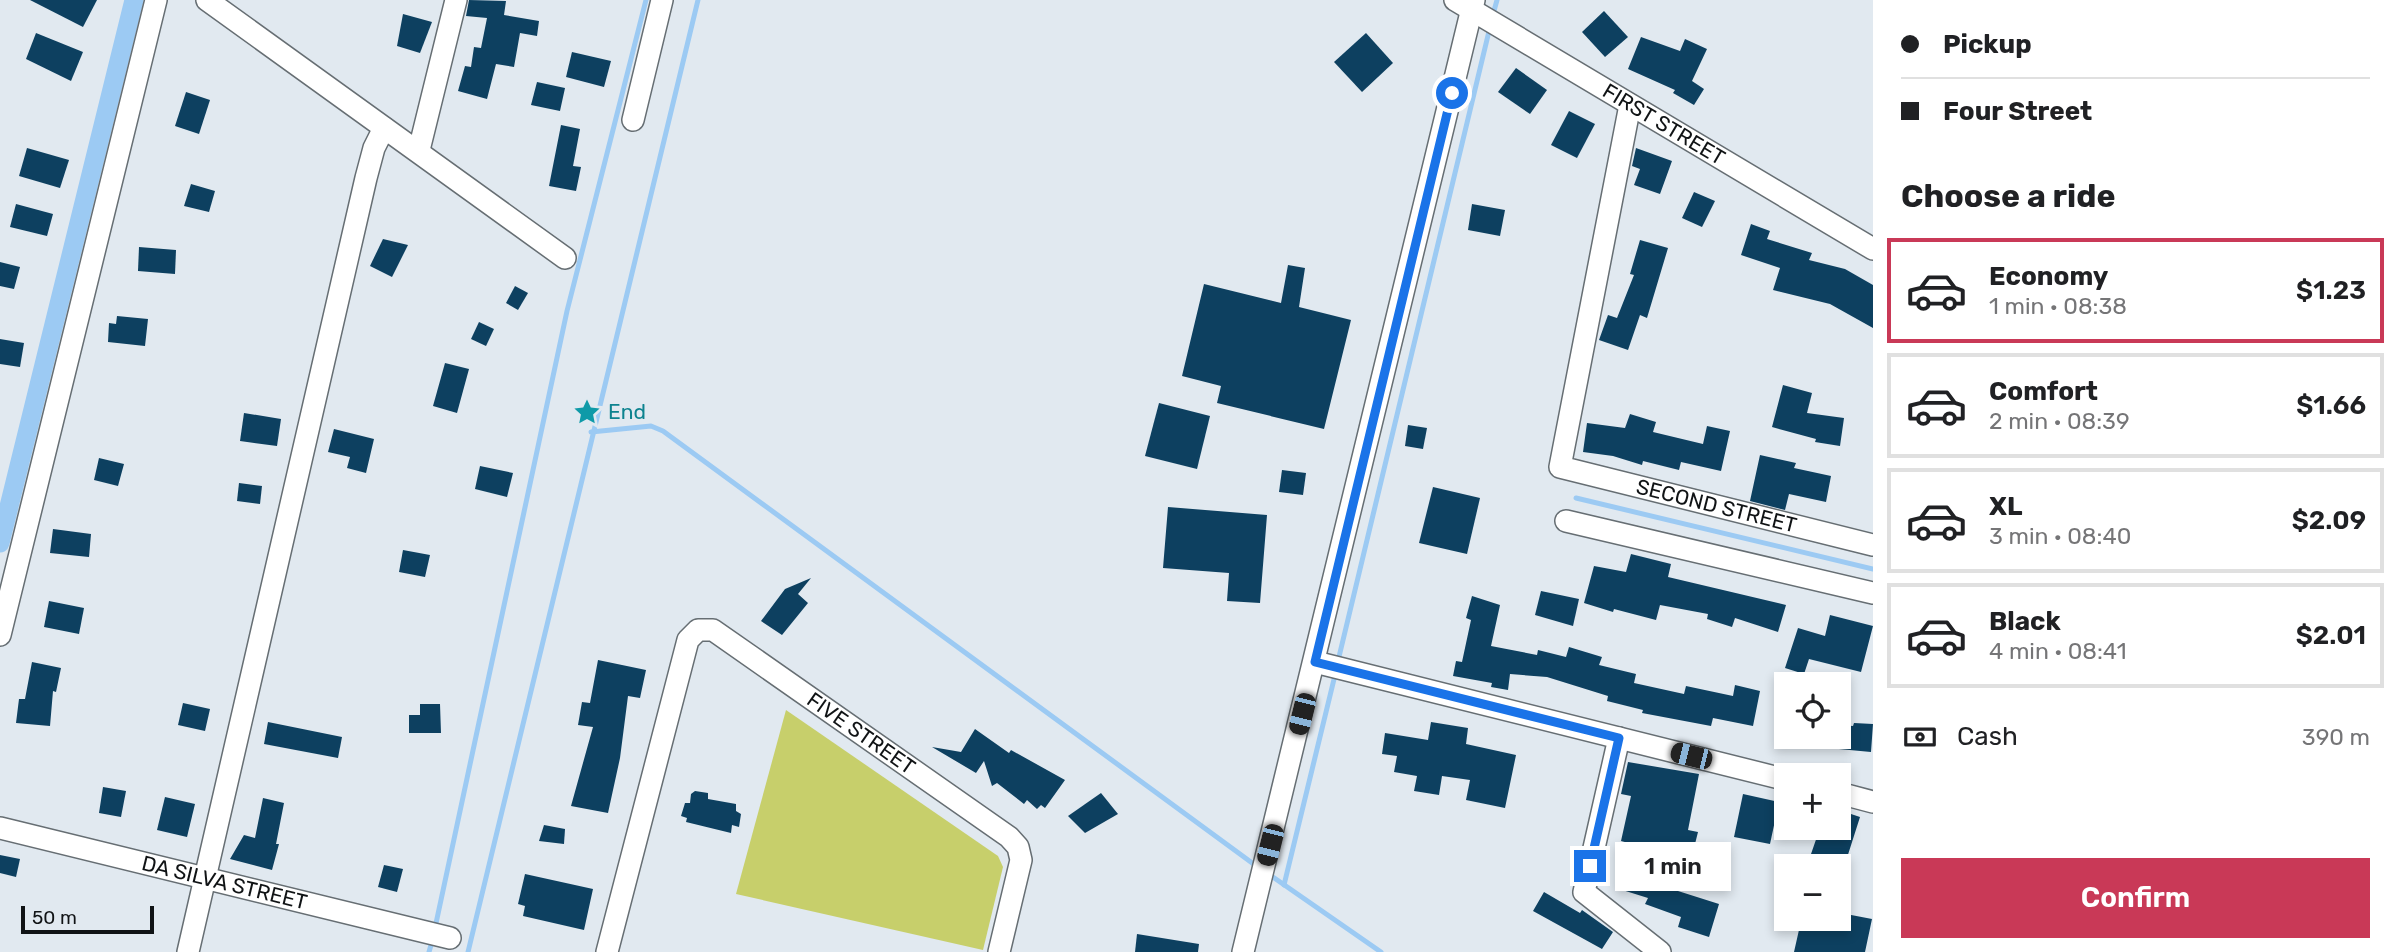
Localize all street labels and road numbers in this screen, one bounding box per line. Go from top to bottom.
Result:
street label: FIRST STREET [1598,78,1730,170]
street label: SECOND STREET [1634,473,1800,538]
street label: FIVE STREET [802,687,920,779]
street label: DA SILVA STREET [139,850,310,915]

